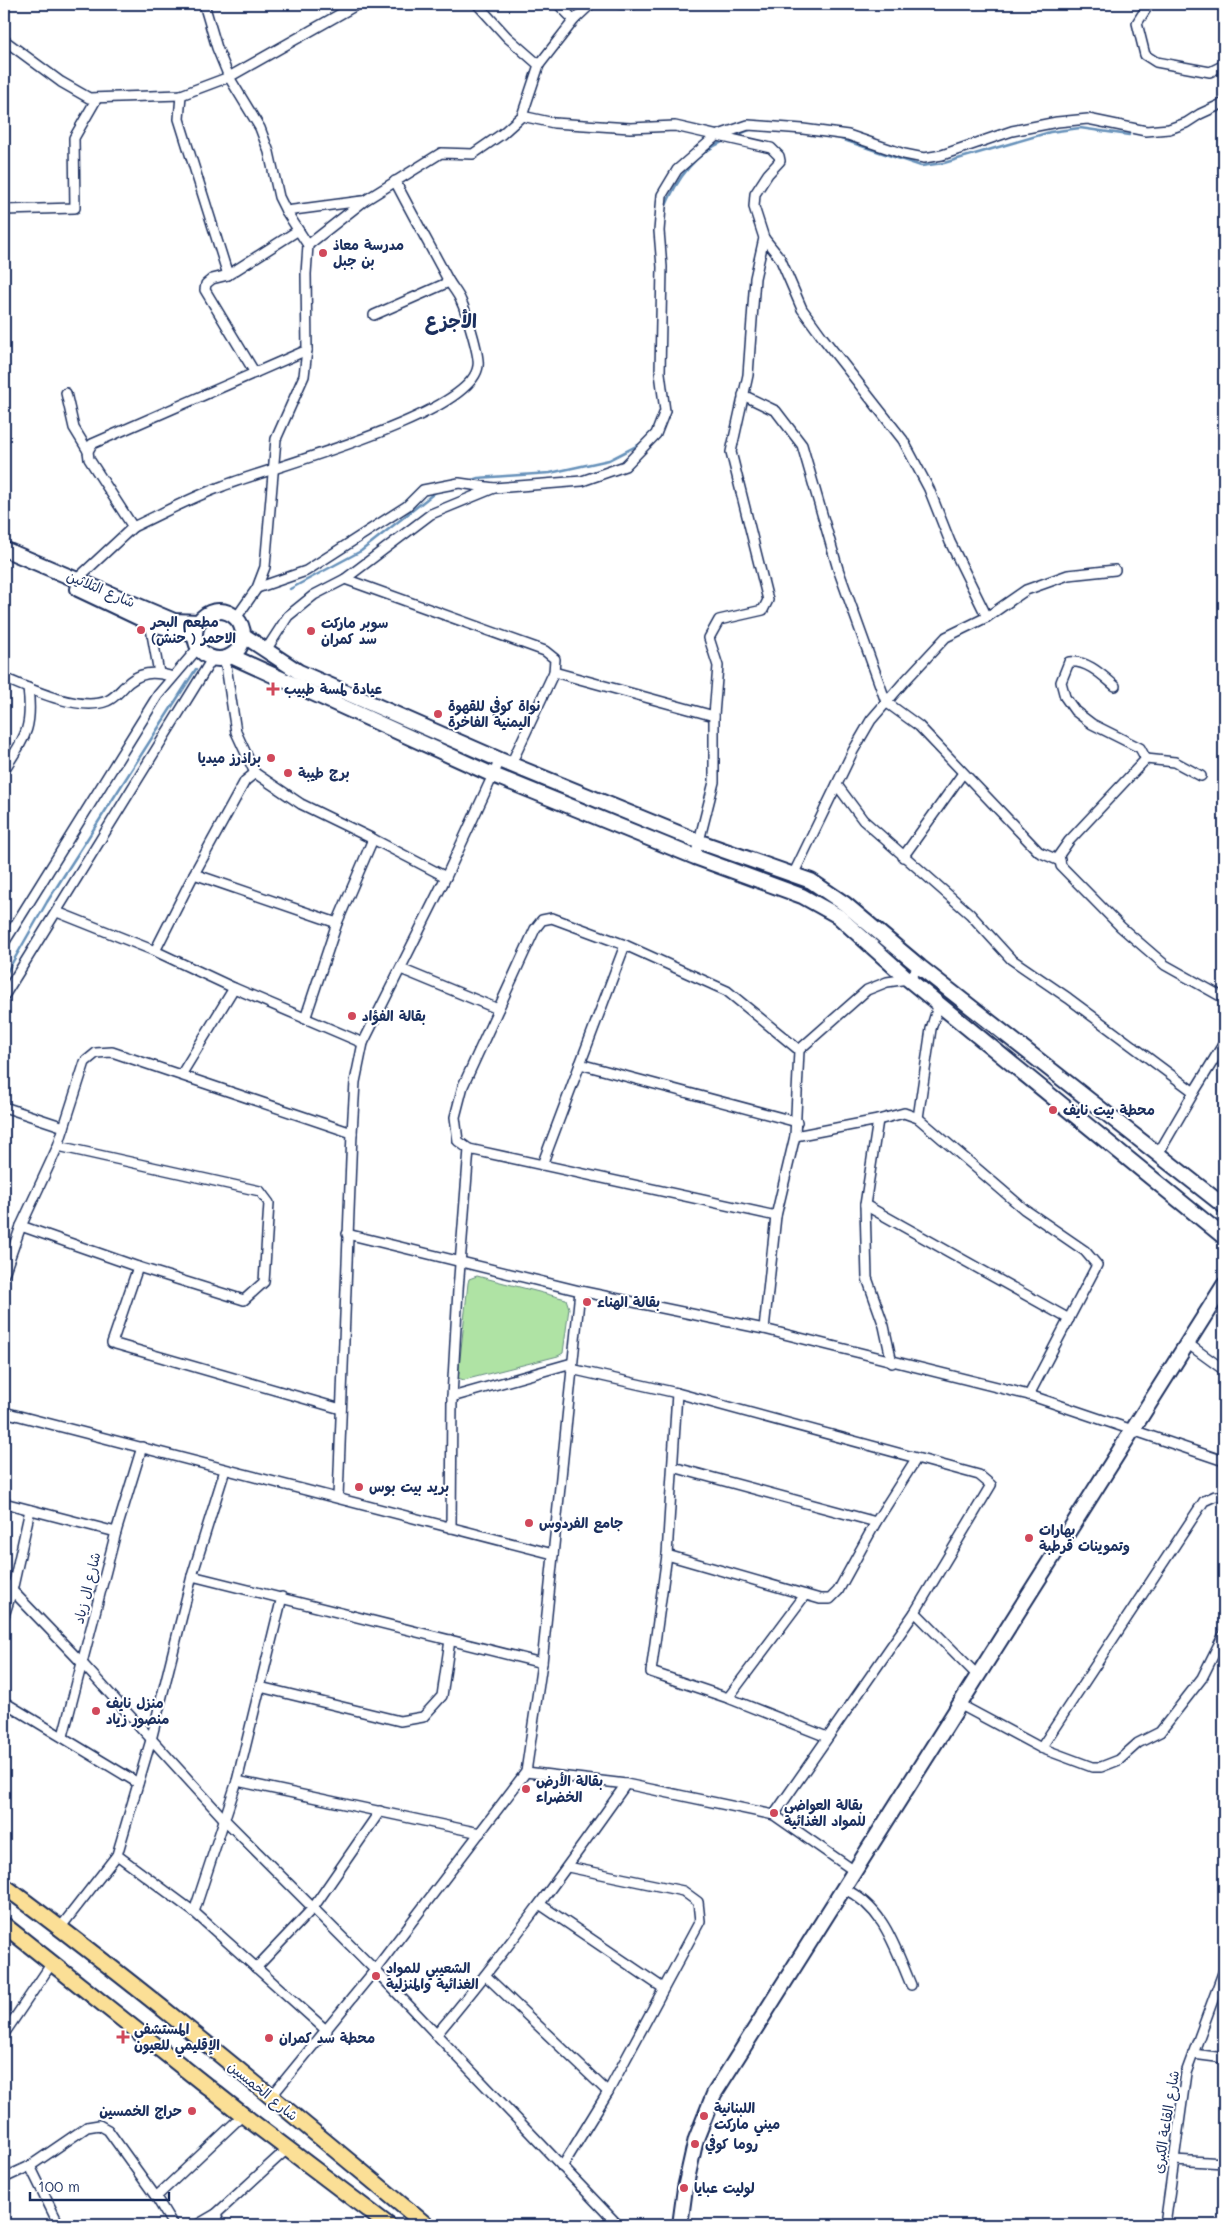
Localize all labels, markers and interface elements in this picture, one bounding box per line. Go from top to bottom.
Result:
place label: مدرسة معاذ بن جبل [333,235,404,270]
marker: مدرسة معاذ بن جبل [317,247,329,259]
district label: الأجزع [425,308,477,335]
street label: شارع الثلاثين [64,566,138,612]
place label: مطعم البحر الاحمر ( حنش) [149,612,236,647]
place label: سوبر ماركت سد كمران [321,613,388,648]
marker: مطعم البحر الاحمر ( حنش) [135,624,147,636]
marker: سوبر ماركت سد كمران [305,625,317,637]
place label: عيادة لمسة طبيب [284,679,383,698]
marker: عيادة لمسة طبيب [266,682,280,696]
place label: نواة كوفي للقهوة اليمنية الفاخرة [448,696,540,731]
marker: نواة كوفي للقهوة اليمنية الفاخرة [432,708,444,720]
place label: براذرز ميديا [198,748,261,767]
marker: براذرز ميديا [265,752,277,764]
place label: برج طيبة [298,763,350,782]
marker: برج طيبة [282,767,294,779]
place label: بقالة الفؤاد [362,1006,426,1026]
marker: بقالة الفؤاد [346,1010,358,1022]
place label: محطة بيت نايف [1063,1100,1155,1119]
marker: محطة بيت نايف [1047,1104,1059,1116]
place label: بقالة الهناء [597,1292,660,1311]
marker: بقالة الهناء [581,1296,593,1308]
place label: بريد بيت بوس [369,1477,449,1497]
marker: بريد بيت بوس [353,1481,365,1493]
place label: جامع الفردوس [539,1513,623,1533]
marker: جامع الفردوس [523,1517,535,1529]
place label: بهارات وتموينات قرطبة [1039,1520,1130,1556]
marker: بهارات وتموينات قرطبة [1023,1532,1035,1544]
street label: شارع ال زياد [68,1550,106,1626]
place label: منزل نايف منصور زياد [106,1693,169,1729]
marker: منزل نايف منصور زياد [90,1705,102,1717]
place label: بقالة الأرض الخضراء [536,1771,603,1806]
marker: بقالة الأرض الخضراء [520,1783,532,1795]
place label: بقالة العواضي للمواد الغذائية [784,1795,866,1831]
marker: بقالة العواضي للمواد الغذائية [768,1807,780,1819]
place label: الشعيبي للمواد الغذائية والمنزلية [386,1958,479,1993]
marker: الشعيبي للمواد الغذائية والمنزلية [370,1970,382,1982]
place label: المستشفى الإقليمي للعيون [134,2019,220,2058]
place label: محطة سد كمران [279,2028,375,2047]
marker: المستشفى الإقليمي للعيون [116,2030,130,2044]
marker: محطة سد كمران [263,2032,275,2044]
street label: شارع الخمسين [224,2056,302,2126]
street label: شارع القاعة الكبرى [1148,2069,1184,2175]
place label: اللبنانية ميني ماركت [714,2098,780,2137]
place label: حراج الخمسين [99,2101,182,2120]
marker: حراج الخمسين [186,2105,198,2117]
marker: اللبنانية ميني ماركت [698,2110,710,2122]
place label: روما كوفي [705,2134,758,2155]
marker: روما كوفي [689,2138,701,2150]
scale bar [30,2169,169,2201]
text: 100 m [38,2176,80,2196]
place label: لوليت عبايا [694,2178,755,2198]
marker: لوليت عبايا [678,2182,690,2194]

